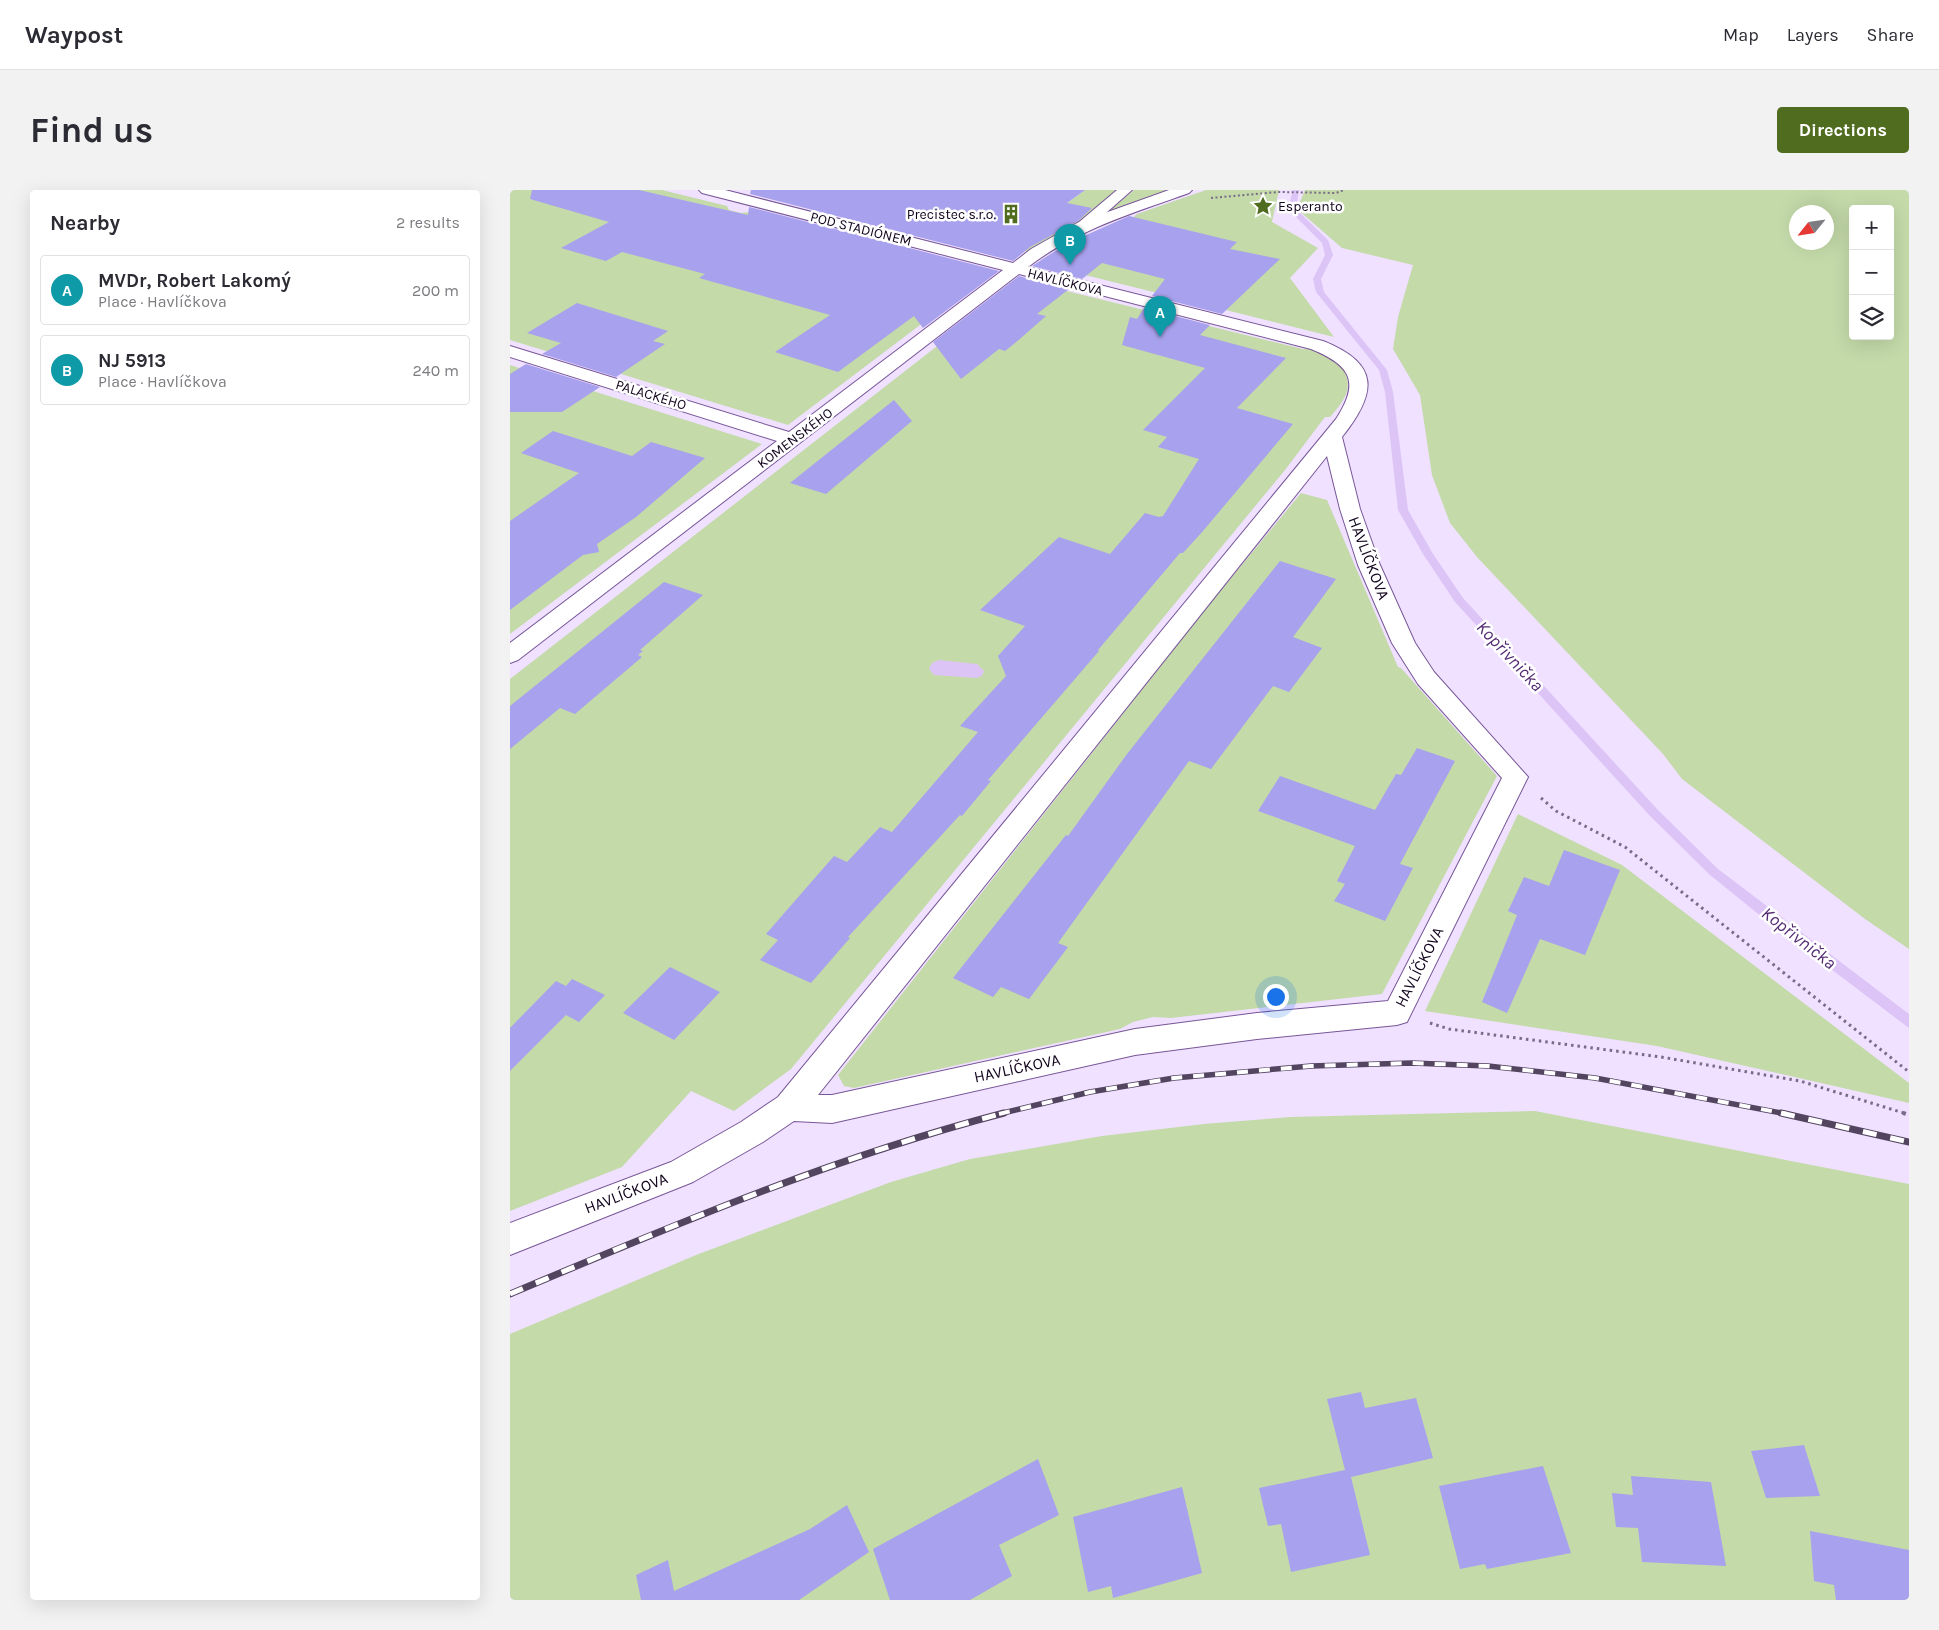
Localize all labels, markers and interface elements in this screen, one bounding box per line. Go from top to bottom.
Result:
text: Waypost [25,21,123,49]
text: Map [1723,24,1759,46]
text: Layers [1787,24,1839,46]
text: Share [1867,24,1914,46]
button: Directions [1777,107,1909,153]
text: Find us [30,110,153,151]
place icon: Esperanto [1252,195,1274,217]
place label: Esperanto [1278,198,1343,215]
building icon: Precistec s.r.o. [1000,203,1022,225]
north arrow [1789,205,1834,250]
map controls [1849,205,1894,340]
button: + [1849,205,1894,250]
place label: Precistec s.r.o. [907,206,996,223]
street label: POD STADIÓNEM [809,208,913,250]
text: Nearby [50,211,120,235]
text: 2 results [396,213,460,232]
pin: B [1054,224,1086,265]
button: − [1849,250,1894,295]
street label: HAVLÍČKOVA [1026,263,1105,300]
text: MVDr, Robert Lakomý [98,270,291,292]
text: A [62,281,72,300]
text: 200 m [412,281,459,300]
text: Place · Havlíčkova [98,292,227,311]
button: layers [1849,295,1894,340]
pin: A [1144,296,1176,337]
text: NJ 5913 [98,350,166,372]
text: B [62,361,72,380]
text: 240 m [413,361,459,380]
text: Place · Havlíčkova [98,372,227,391]
street label: PALACKÉHO [614,375,689,414]
street label: KOMENSKÉHO [753,403,836,472]
street label: HAVLÍČKOVA [1344,514,1394,602]
water label: Kopřivnička [1472,616,1548,696]
water label: Kopřivnička [1757,902,1841,974]
street label: HAVLÍČKOVA [1391,924,1447,1010]
your location [1263,984,1289,1010]
street label: HAVLÍČKOVA [972,1050,1062,1086]
street label: HAVLÍČKOVA [582,1168,670,1218]

